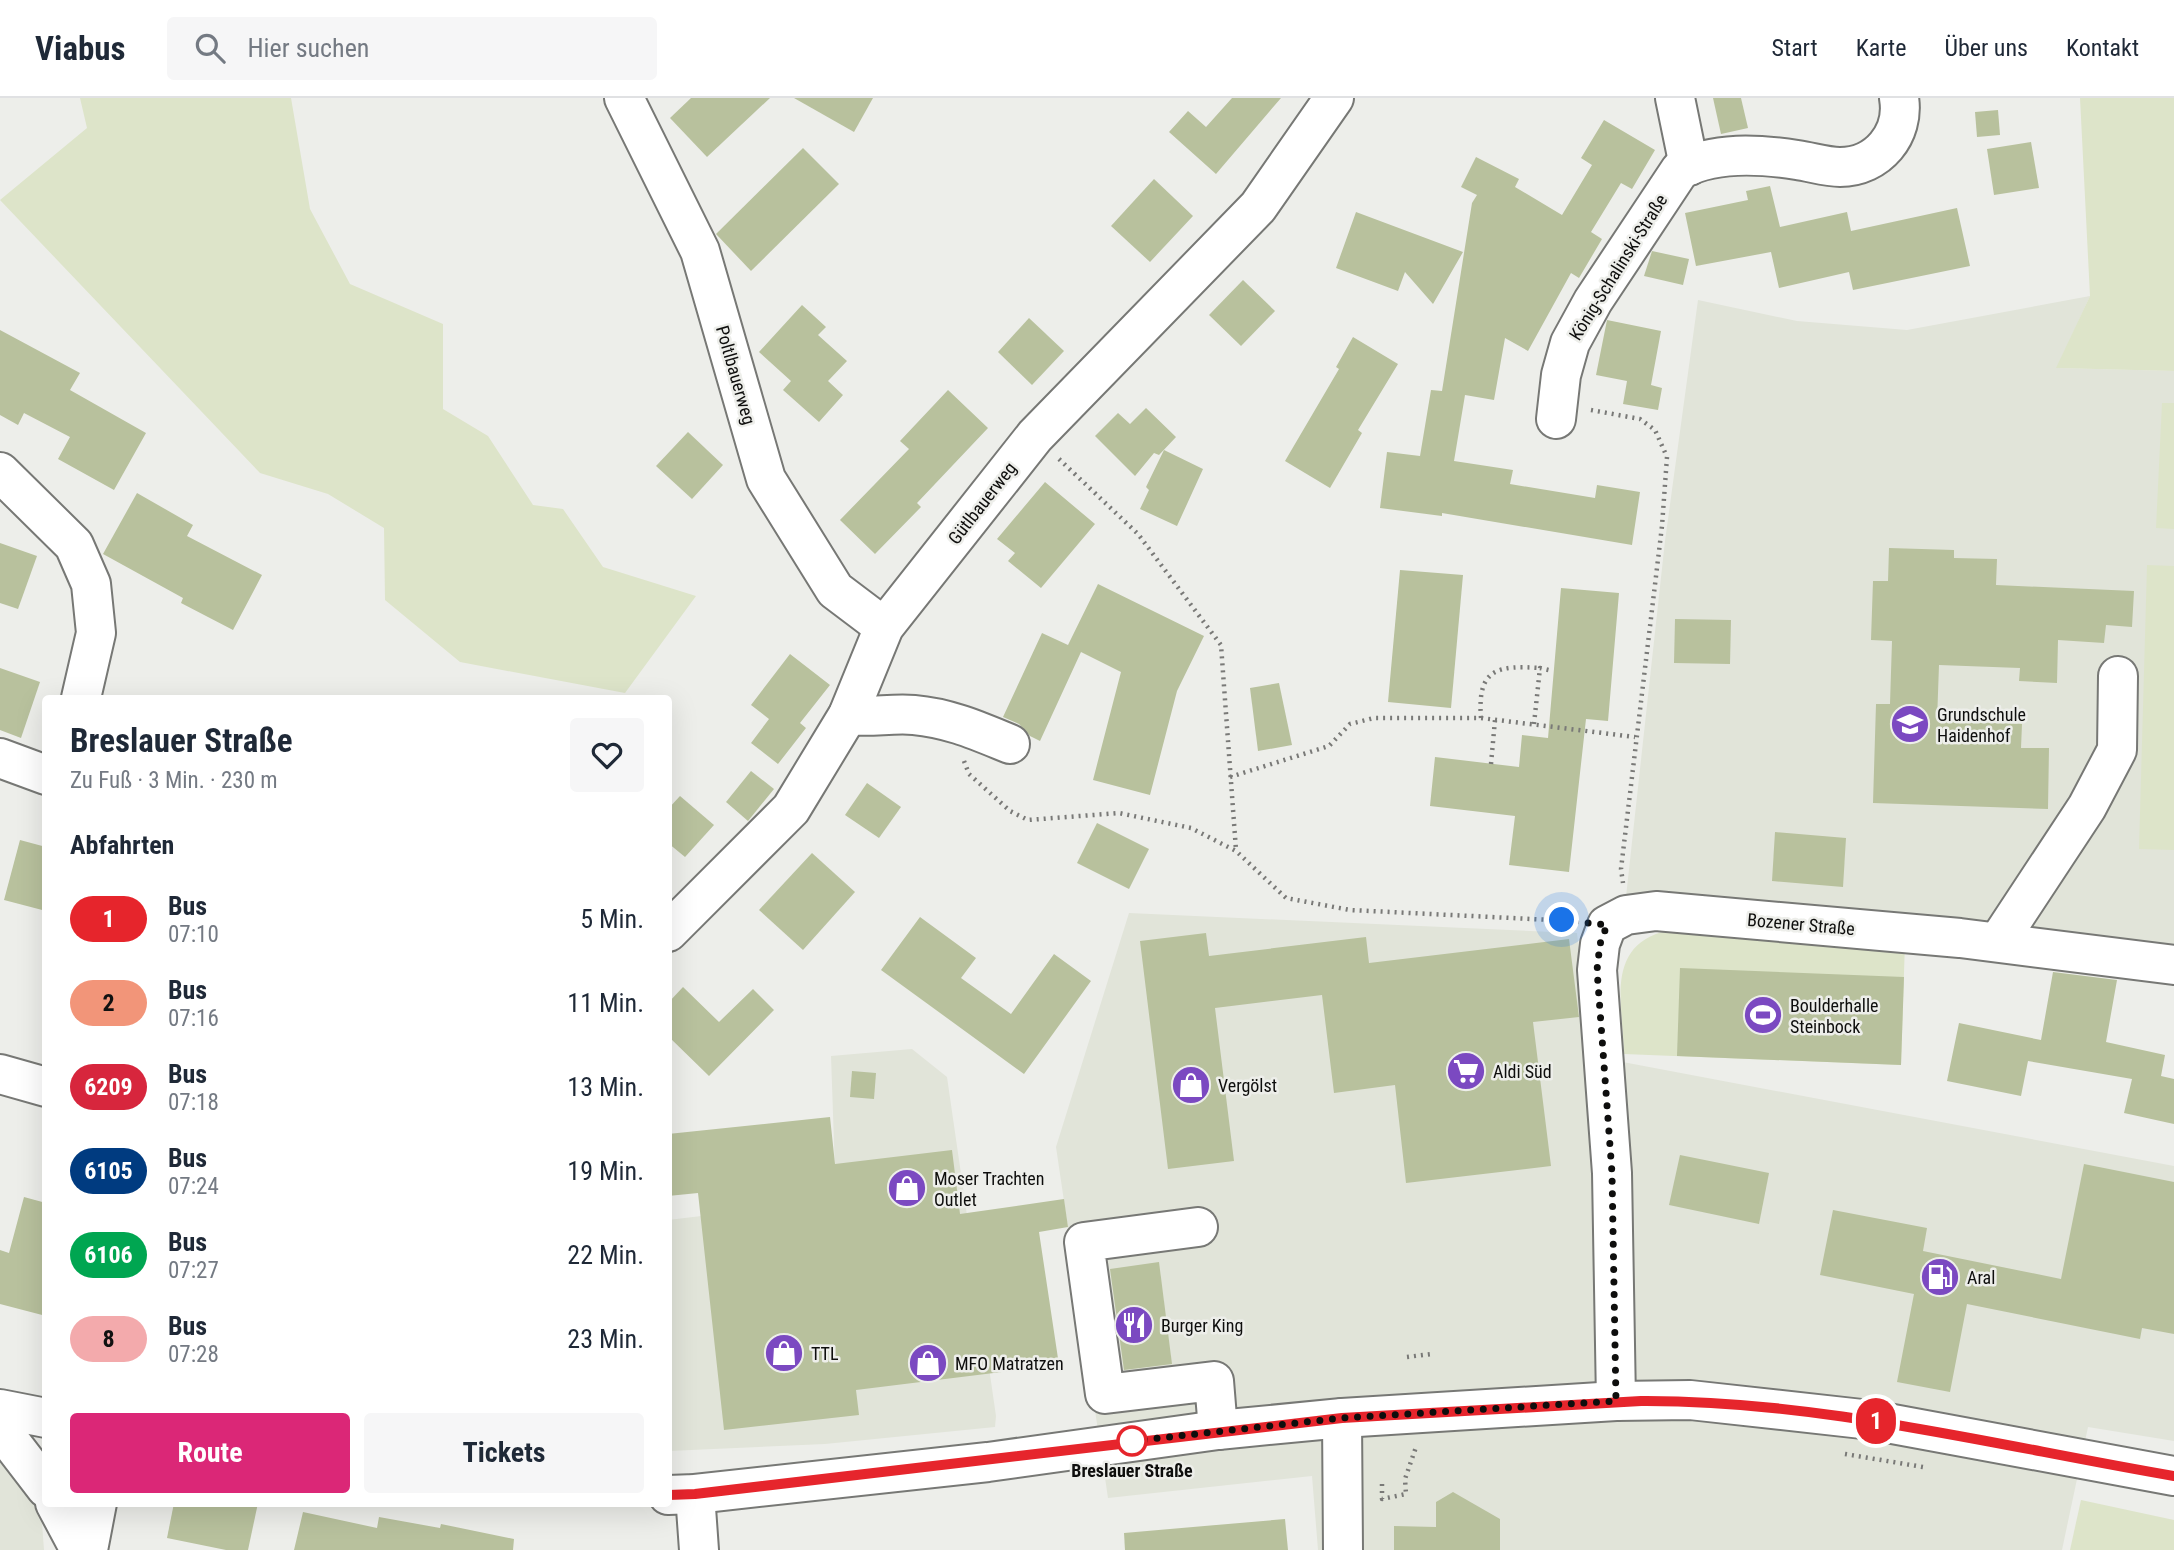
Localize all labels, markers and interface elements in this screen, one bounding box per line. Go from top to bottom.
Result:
search box [167,17,657,80]
text: Viabus [35,29,125,68]
icon: search [191,29,229,67]
text: Hier suchen [247,33,369,63]
text: Start [1772,34,1818,62]
text: Karte [1856,34,1906,62]
text: Über uns [1944,34,2028,62]
text: Kontakt [2066,34,2139,62]
street label: König-Schalinski-Straße [1565,190,1671,344]
street label: Poltlbauerweg [712,323,760,427]
street label: Gütlbauerweg [944,458,1020,548]
school or university icon: Grundschule Haidenhof [1889,703,1931,745]
place label: Grundschule Haidenhof [1937,704,2026,746]
button: heart [570,718,644,792]
text: Breslauer Straße [70,721,292,760]
text: Zu Fuß · 3 Min. · 230 m [70,767,278,794]
text: Abfahrten [70,830,174,860]
text: Bus [168,891,207,921]
your location [1544,902,1579,937]
text: 5 Min. [580,904,644,934]
text: 1 [102,905,115,933]
street label: Bozener Straße [1746,909,1856,939]
text: 07:10 [168,921,219,948]
text: Bus [168,975,207,1005]
text: 11 Min. [567,988,644,1018]
text: 2 [102,989,115,1017]
sports icon: Boulderhalle Steinbock [1742,994,1784,1036]
place label: Boulderhalle Steinbock [1790,995,1879,1037]
text: 07:16 [168,1005,219,1032]
supermarket icon: Aldi Süd [1445,1050,1487,1092]
text: Bus [168,1059,207,1089]
place label: Aldi Süd [1493,1061,1552,1082]
shop icon: Vergölst [1170,1064,1212,1106]
text: 13 Min. [567,1072,644,1102]
text: 6209 [84,1073,133,1101]
place label: Vergölst [1218,1075,1277,1096]
text: 07:18 [168,1089,219,1116]
text: Bus [168,1143,207,1173]
text: 19 Min. [567,1156,644,1186]
text: 6105 [84,1157,133,1185]
shop icon: Moser Trachten Outlet [886,1167,928,1209]
place label: Moser Trachten Outlet [934,1168,1045,1210]
text: 07:24 [168,1173,219,1200]
text: Bus [168,1227,207,1257]
text: 22 Min. [567,1240,644,1270]
text: 6106 [84,1241,133,1269]
fuel station icon: Aral [1919,1256,1961,1298]
text: 07:27 [168,1257,219,1284]
place label: Aral [1967,1267,1995,1288]
restaurant icon: Burger King [1113,1304,1155,1346]
text: Bus [168,1311,207,1341]
place label: Burger King [1161,1315,1243,1336]
text: 23 Min. [567,1324,644,1354]
text: 8 [102,1325,115,1353]
shop icon: TTL [763,1332,805,1374]
text: 07:28 [168,1341,219,1368]
shop icon: MFO Matratzen [907,1342,949,1384]
place label: TTL [811,1343,839,1364]
place label: MFO Matratzen [955,1353,1064,1374]
line badge: 1 [1853,1398,1899,1444]
text: 1 [1870,1407,1882,1435]
button: Route [70,1413,350,1493]
button: Tickets [364,1413,644,1493]
marker: Breslauer Straße [1117,1426,1147,1456]
place label: Breslauer Straße [1071,1460,1193,1481]

